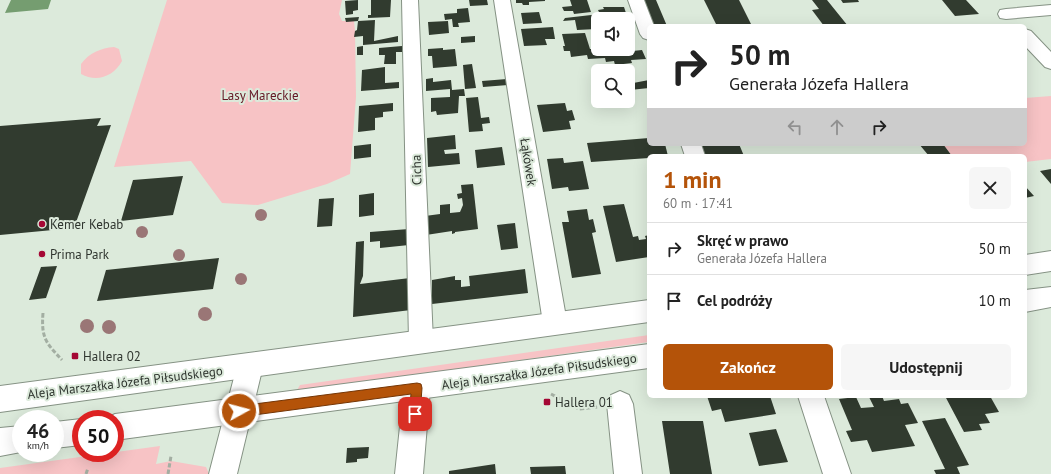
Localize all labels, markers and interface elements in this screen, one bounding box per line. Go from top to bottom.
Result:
map controls [591,12,635,108]
button: sound [591,12,635,56]
text: 50 m [729,36,790,73]
icon: right [663,40,715,92]
button: search [591,64,635,108]
text: Generała Józefa Hallera [729,72,909,95]
park label: Lasy Mareckie [221,87,299,104]
icon: left [784,116,806,138]
icon: ahead [826,116,848,138]
icon: right [868,116,890,138]
street label: Łąkówek [516,137,541,188]
street label: Cicha [407,155,426,185]
text: 1 min [663,164,722,195]
button: close [969,167,1011,209]
text: 60 m · 17:41 [663,195,733,212]
place label: Kemer Kebab [50,216,123,233]
marker: Kemer Kebab [37,219,47,229]
text: Skręć w prawo [697,231,789,250]
icon: right [663,238,685,260]
text: 50 m [978,239,1011,258]
place label: Prima Park [50,246,110,263]
marker: Prima Park [37,249,47,259]
text: Generała Józefa Hallera [697,250,827,267]
icon: arrive [663,290,685,312]
text: Cel podróży [697,291,772,310]
text: 10 m [978,291,1011,310]
button: Zakończ [663,344,833,390]
button: Udostępnij [841,344,1011,390]
place label: Hallera 02 [83,348,141,365]
street label: Aleja Marszałka Józefa Piłsudskiego [441,349,638,394]
marker: Hallera 02 [70,351,80,361]
street label: Aleja Marszałka Józefa Piłsudskiego [26,362,224,403]
position arrow [218,390,260,432]
place label: Hallera 01 [555,394,613,411]
pin [398,397,432,431]
marker: Hallera 01 [542,397,552,407]
icon: arrive [404,403,426,425]
speed limit sign: 50 [72,410,124,462]
text: 46 [27,418,49,444]
text: km/h [27,439,49,452]

